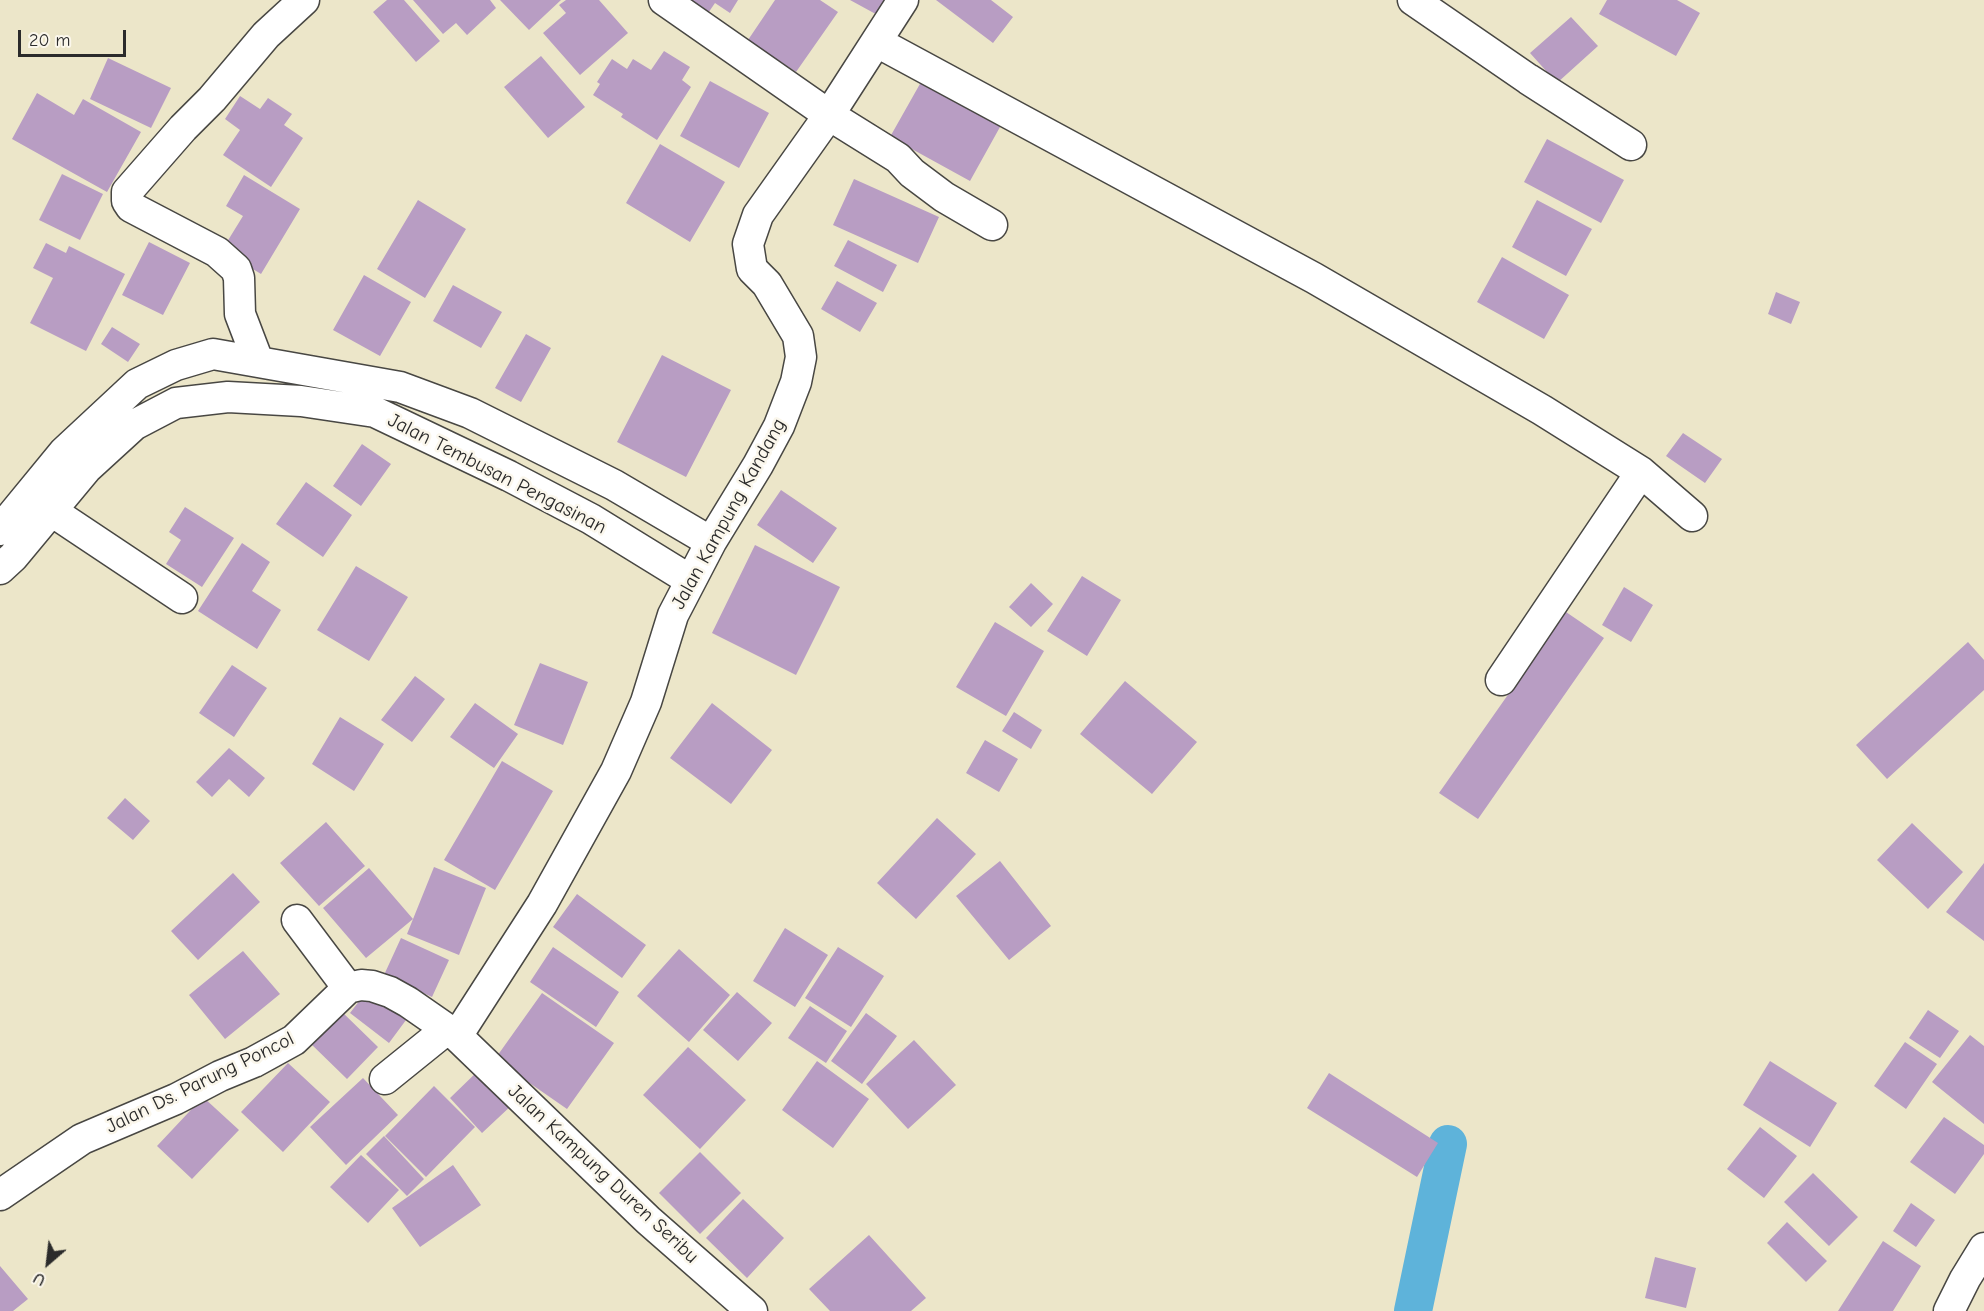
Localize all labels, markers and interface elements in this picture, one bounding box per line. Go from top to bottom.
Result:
scale bar [21,18,129,56]
text: 20 m [29,30,70,51]
street label: Jalan Tembusan Pengasinan [384,408,610,540]
street label: Jalan Kampung Kandang [667,414,791,614]
street label: Jalan Ds. Parung Poncol [102,1027,298,1139]
street label: Jalan Kampung Duren Seribu [503,1079,703,1269]
north arrow [18,1233,78,1293]
text: U [31,1268,49,1289]

